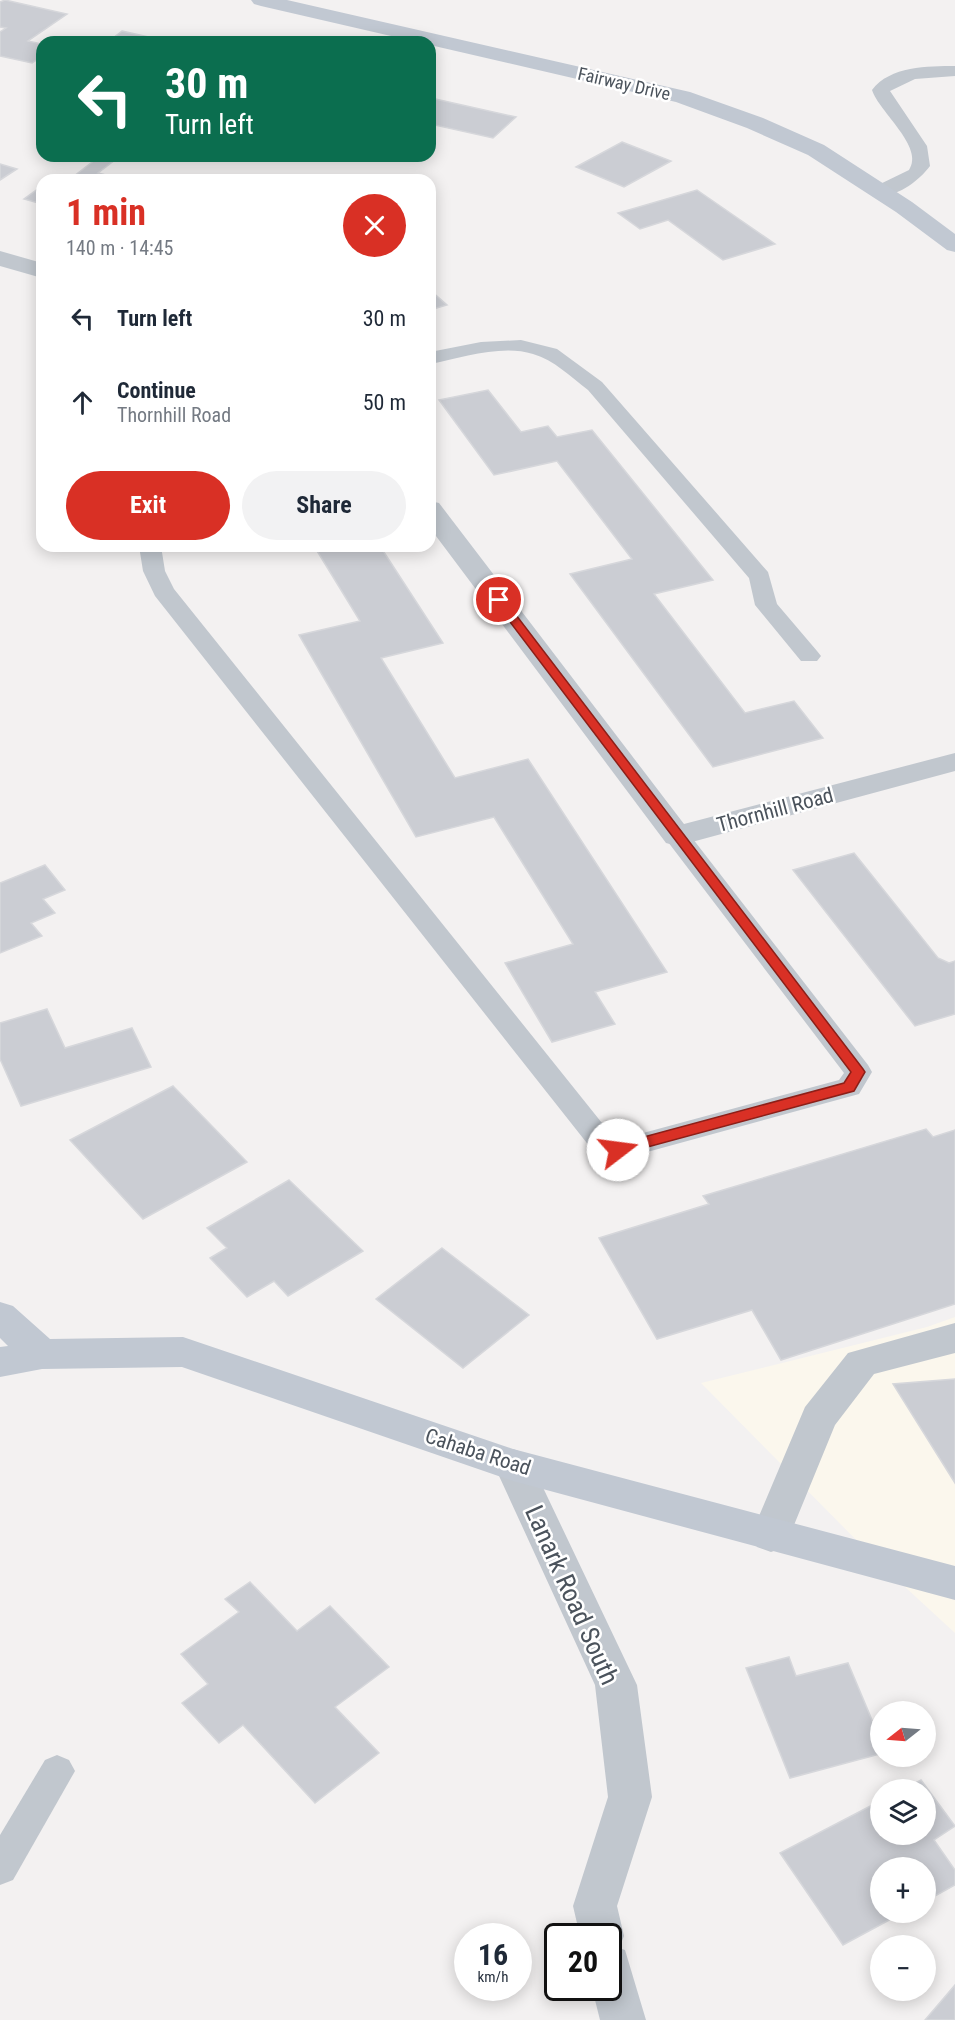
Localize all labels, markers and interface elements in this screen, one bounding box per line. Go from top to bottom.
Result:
text: 30 m [165,59,248,108]
icon: left [66,60,144,138]
street label: Fairway Drive [576,63,673,104]
text: Turn left [165,109,254,141]
text: 1 min [66,192,146,234]
button: close [343,194,406,257]
text: 140 m · 14:45 [66,236,173,260]
icon: left [66,302,99,335]
text: Turn left [117,306,192,331]
text: 30 m [363,306,406,331]
text: Continue [117,378,196,403]
icon: ahead [66,386,99,419]
text: 50 m [363,390,406,415]
text: Thornhill Road [117,403,231,427]
button: Exit [66,471,230,540]
button: Share [242,471,406,540]
pin [473,574,524,625]
icon: arrive [482,583,515,616]
street label: Thornhill Road [714,783,836,837]
position arrow [586,1118,650,1182]
street label: Cahaba Road [422,1424,534,1480]
street label: Lanark Road South [519,1501,625,1689]
north arrow [870,1701,936,1767]
map controls [870,1701,936,2001]
button: layers [870,1779,936,1845]
button: + [870,1857,936,1923]
speed limit sign: 20 [544,1923,622,2001]
button: − [870,1935,936,2001]
text: 16 [478,1937,508,1972]
text: km/h [478,1968,508,1986]

